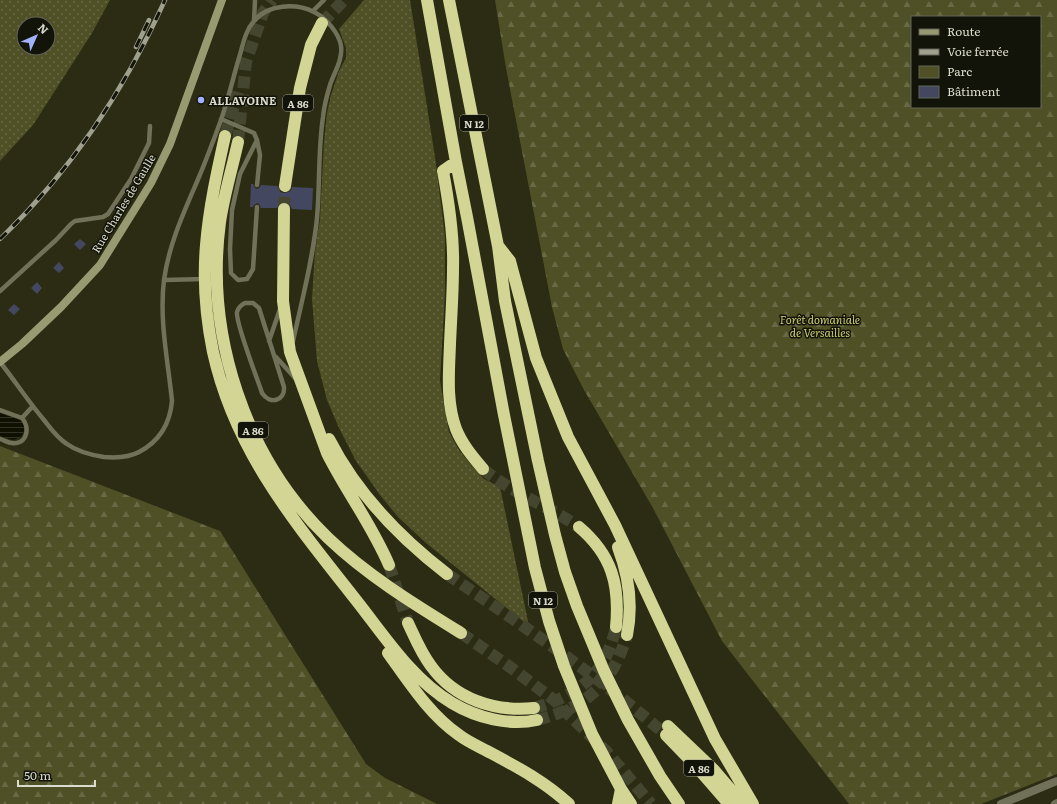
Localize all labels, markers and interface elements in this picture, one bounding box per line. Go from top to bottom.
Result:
north arrow [16,16,56,56]
legend [911,16,1041,108]
text: N [35,19,53,37]
text: Route [947,22,981,40]
text: Voie ferrée [947,42,1009,60]
text: Parc [947,62,972,80]
text: Bâtiment [947,82,1000,100]
place label: ALLAVOINE [209,92,276,108]
marker: ALLAVOINE [196,95,206,105]
road number: A 86 [283,95,313,111]
road number: N 12 [460,115,488,131]
street label: Rue Charles de Gaulle [87,150,159,255]
park label: Forêt domaniale de Versailles [780,311,860,340]
road number: A 86 [238,422,268,438]
road number: N 12 [529,592,557,608]
road number: A 86 [684,760,714,776]
scale bar [18,762,95,788]
text: 50 m [24,766,51,784]

